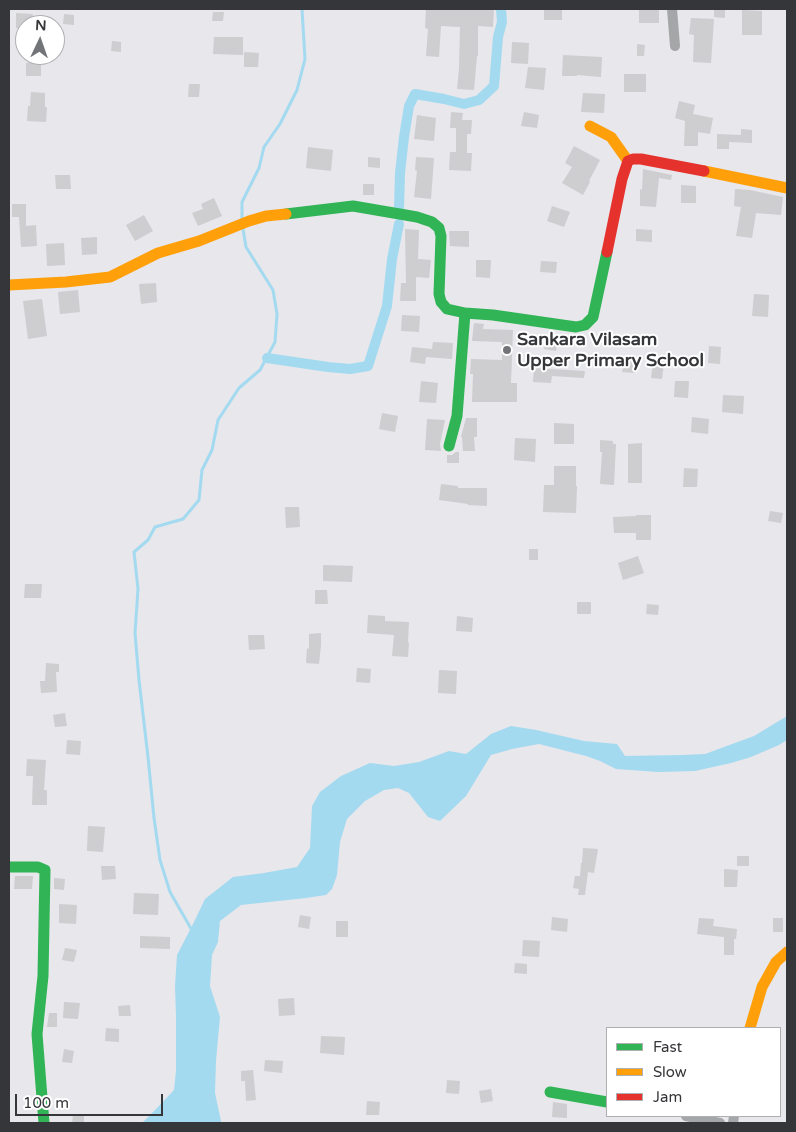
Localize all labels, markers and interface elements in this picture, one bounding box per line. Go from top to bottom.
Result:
north arrow [15,15,65,65]
text: N [35,17,47,34]
place label: Sankara Vilasam Upper Primary School [517,329,704,372]
marker: Sankara Vilasam Upper Primary School [501,344,513,356]
legend [606,1027,781,1117]
text: Fast [653,1038,682,1056]
text: Slow [653,1063,687,1081]
scale bar [18,1084,165,1116]
text: Jam [653,1088,682,1106]
text: 100 m [23,1094,69,1112]

